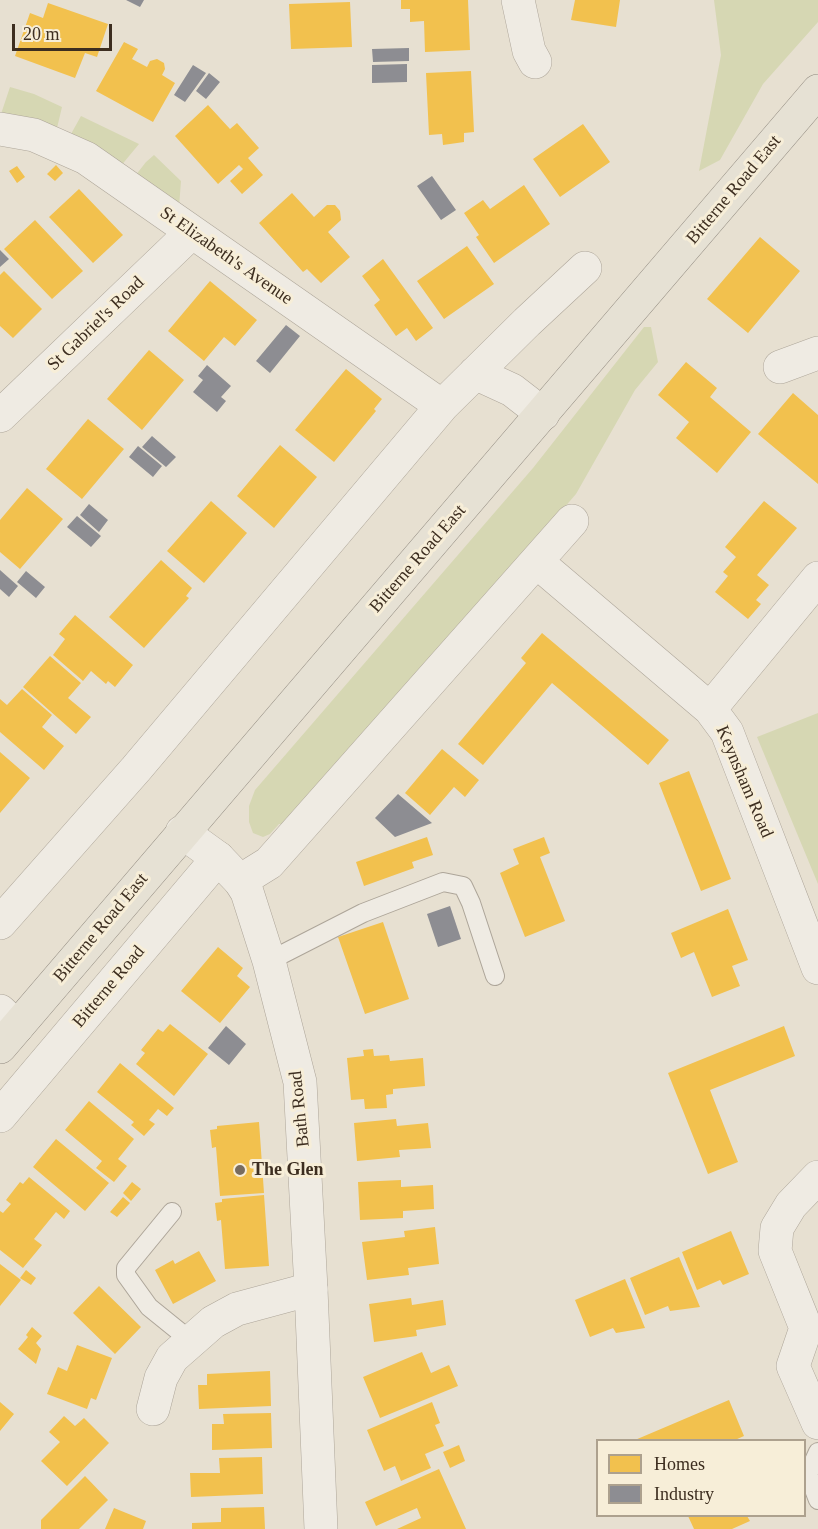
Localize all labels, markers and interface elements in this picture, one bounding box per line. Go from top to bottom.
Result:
scale bar [15,12,116,50]
text: 20 m [23,24,60,44]
street label: Bitterne Road East [682,131,786,249]
street label: St Elizabeth's Avenue [156,202,296,310]
street label: St Gabriel's Road [43,272,149,376]
street label: Bitterne Road East [365,501,471,617]
street label: Keynsham Road [711,723,777,841]
street label: Bitterne Road East [49,869,153,987]
street label: Bitterne Road [68,942,150,1032]
street label: Bath Road [285,1070,315,1148]
place label: The Glen [252,1159,324,1181]
marker: The Glen [233,1163,247,1177]
legend [596,1439,806,1517]
text: Homes [654,1454,705,1474]
text: Industry [654,1484,714,1504]

